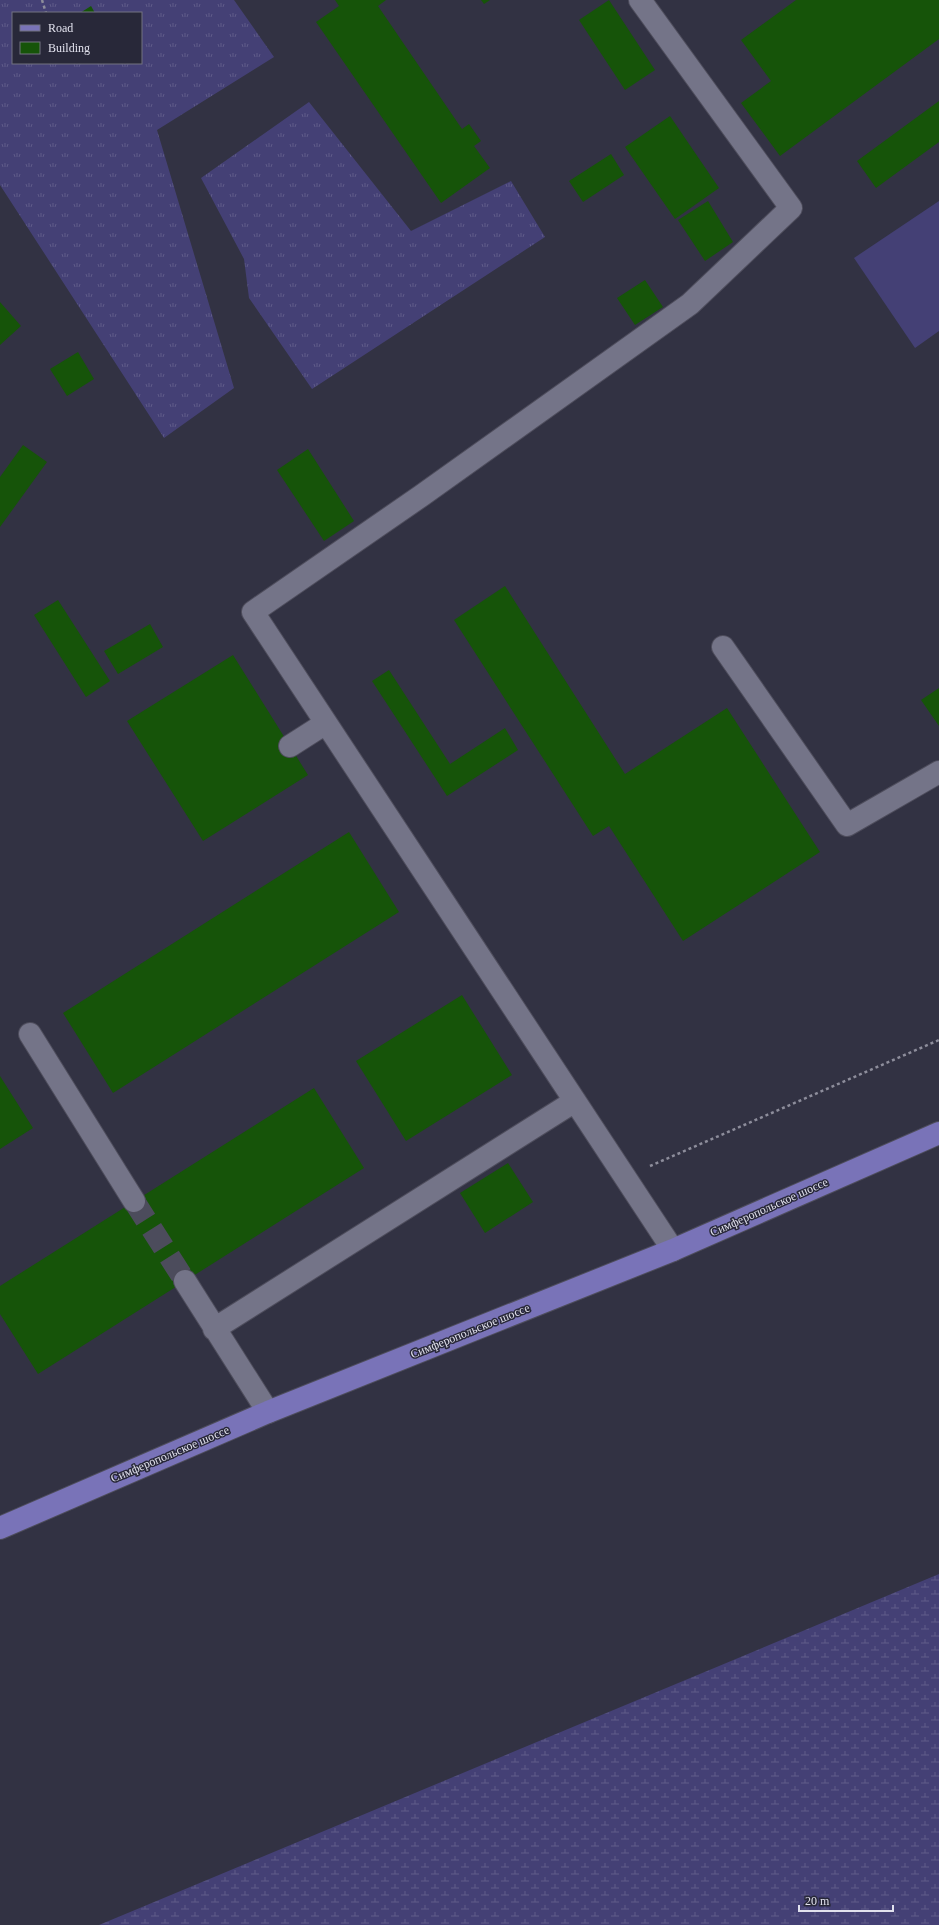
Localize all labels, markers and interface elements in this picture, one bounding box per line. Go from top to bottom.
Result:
legend [12,12,142,64]
text: Road [48,21,73,35]
text: Building [48,41,90,55]
street label: Симферопольское шоссе [708,1175,830,1239]
street label: Симферопольское шоссе [408,1301,532,1361]
street label: Симферопольское шоссе [109,1423,231,1485]
scale bar [799,1887,893,1913]
text: 20 m [805,1894,830,1908]

